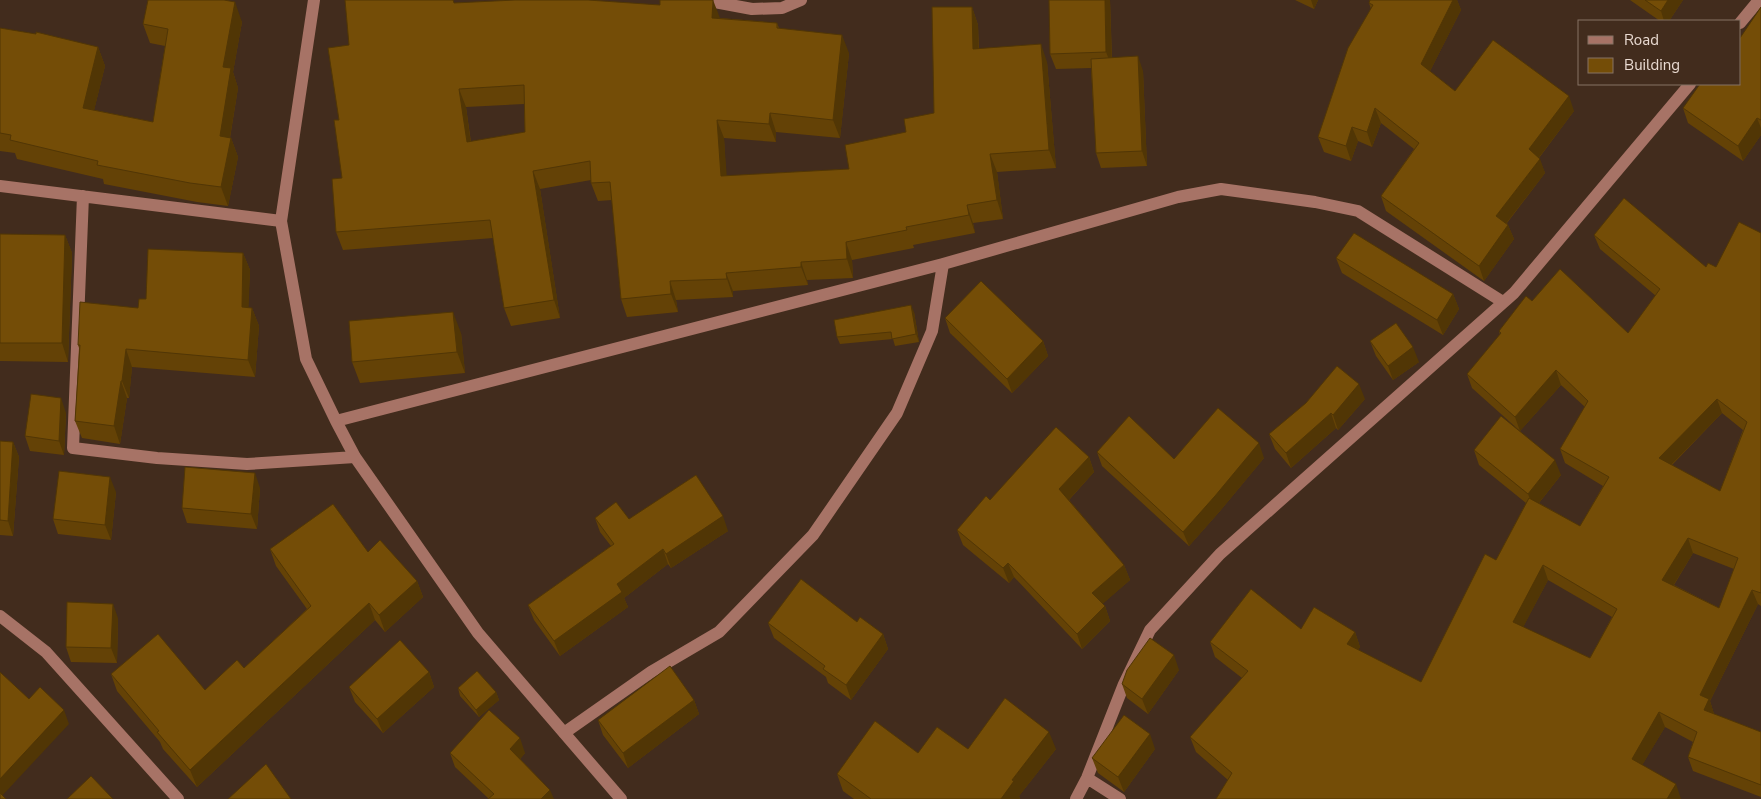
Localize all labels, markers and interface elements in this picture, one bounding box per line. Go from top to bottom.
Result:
legend [1578,20,1741,85]
text: Road [1624,30,1659,50]
text: Building [1624,55,1680,75]

